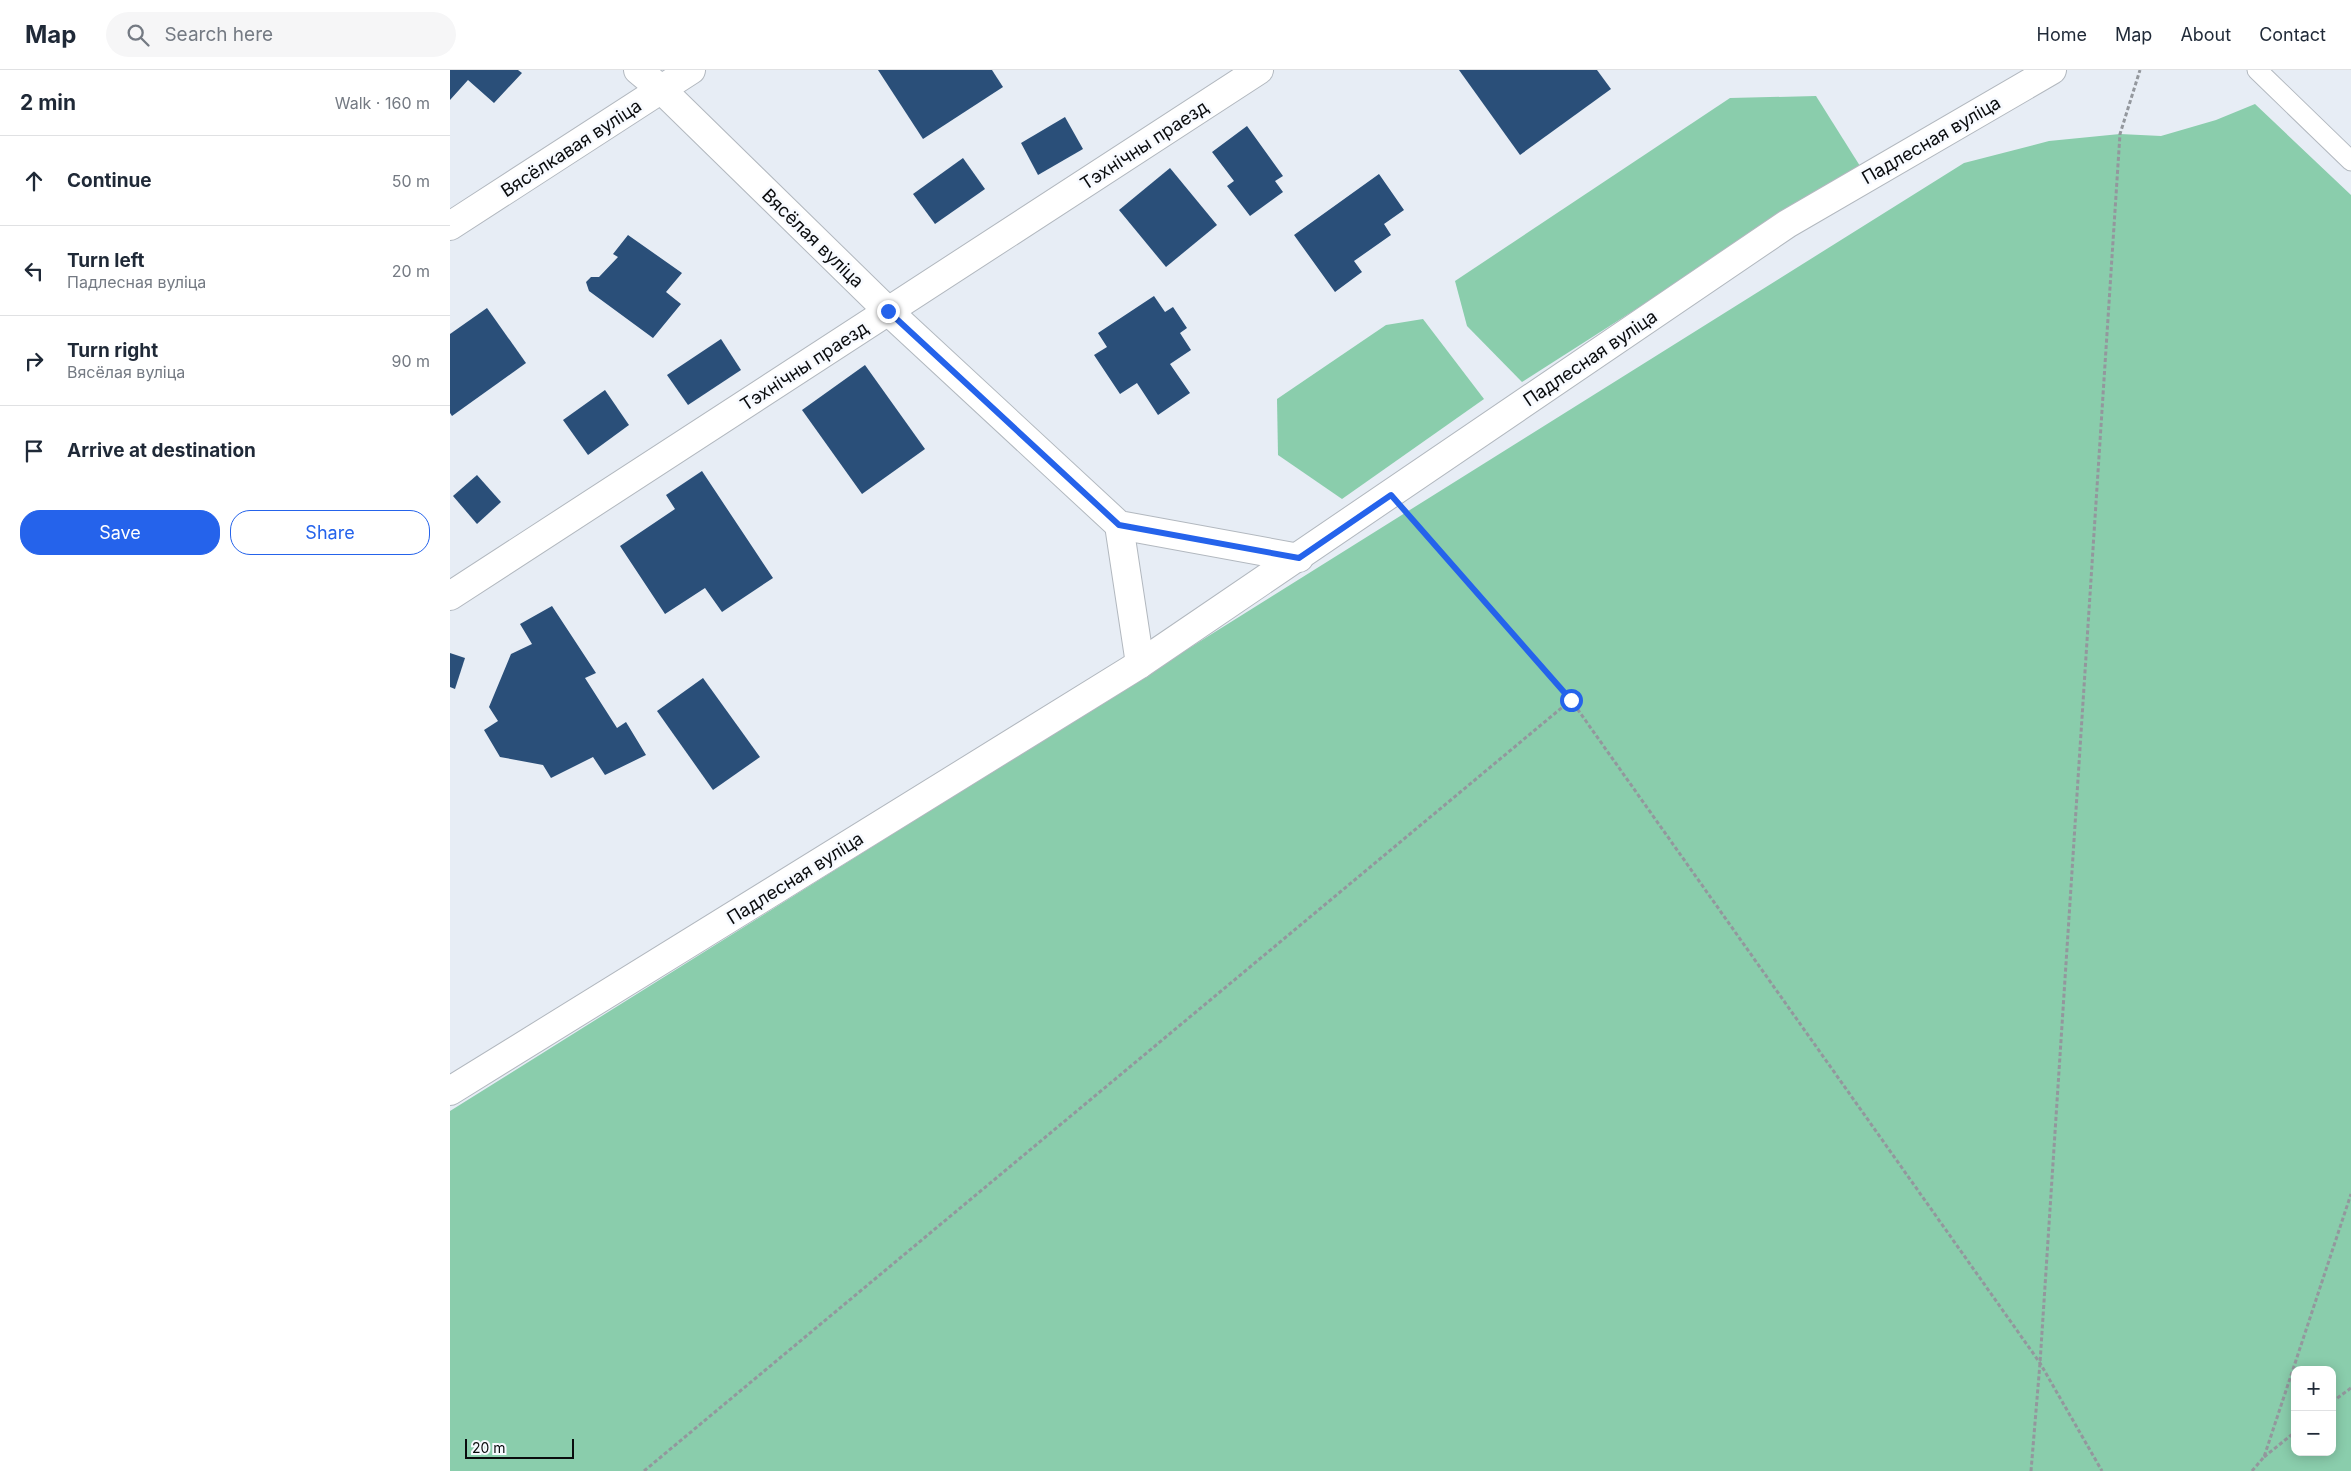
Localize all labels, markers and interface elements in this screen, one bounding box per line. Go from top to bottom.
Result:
search box [106,12,456,57]
text: Map [25,20,76,49]
icon: search [124,21,152,49]
text: Search here [164,23,273,46]
text: Home [2037,24,2087,45]
text: Map [2115,24,2152,45]
text: About [2180,24,2231,45]
text: Contact [2259,24,2326,45]
text: 2 min [20,90,76,115]
street label: Падлесная вуліца [1858,92,2004,188]
text: Walk · 160 m [335,93,430,113]
street label: Вясёлкавая вуліца [497,95,645,201]
street label: Тэхнічны праезд [1076,96,1212,194]
icon: ahead [20,167,48,195]
text: Continue [67,169,152,192]
text: 50 m [392,171,430,191]
street label: Вясёлая вуліца [758,184,868,292]
text: Turn left [67,249,145,272]
icon: left [20,257,48,285]
text: 20 m [392,261,430,281]
text: Падлесная вуліца [67,272,206,292]
route end [877,300,900,323]
street label: Падлесная вуліца [1519,305,1661,411]
street label: Тэхнічны праезд [736,317,872,415]
text: Turn right [67,339,158,362]
icon: right [20,347,48,375]
text: 90 m [391,351,430,371]
text: Вясёлая вуліца [67,362,185,382]
icon: arrive [20,437,48,465]
text: Arrive at destination [67,439,256,462]
button: Save [20,510,220,555]
button: Share [230,510,430,555]
route start [1560,689,1583,712]
street label: Падлесная вуліца [723,828,867,928]
map controls [2291,1366,2336,1456]
button: + [2291,1366,2336,1411]
button: − [2291,1411,2336,1456]
scale bar [465,1436,574,1459]
text: 20 m [472,1439,506,1456]

